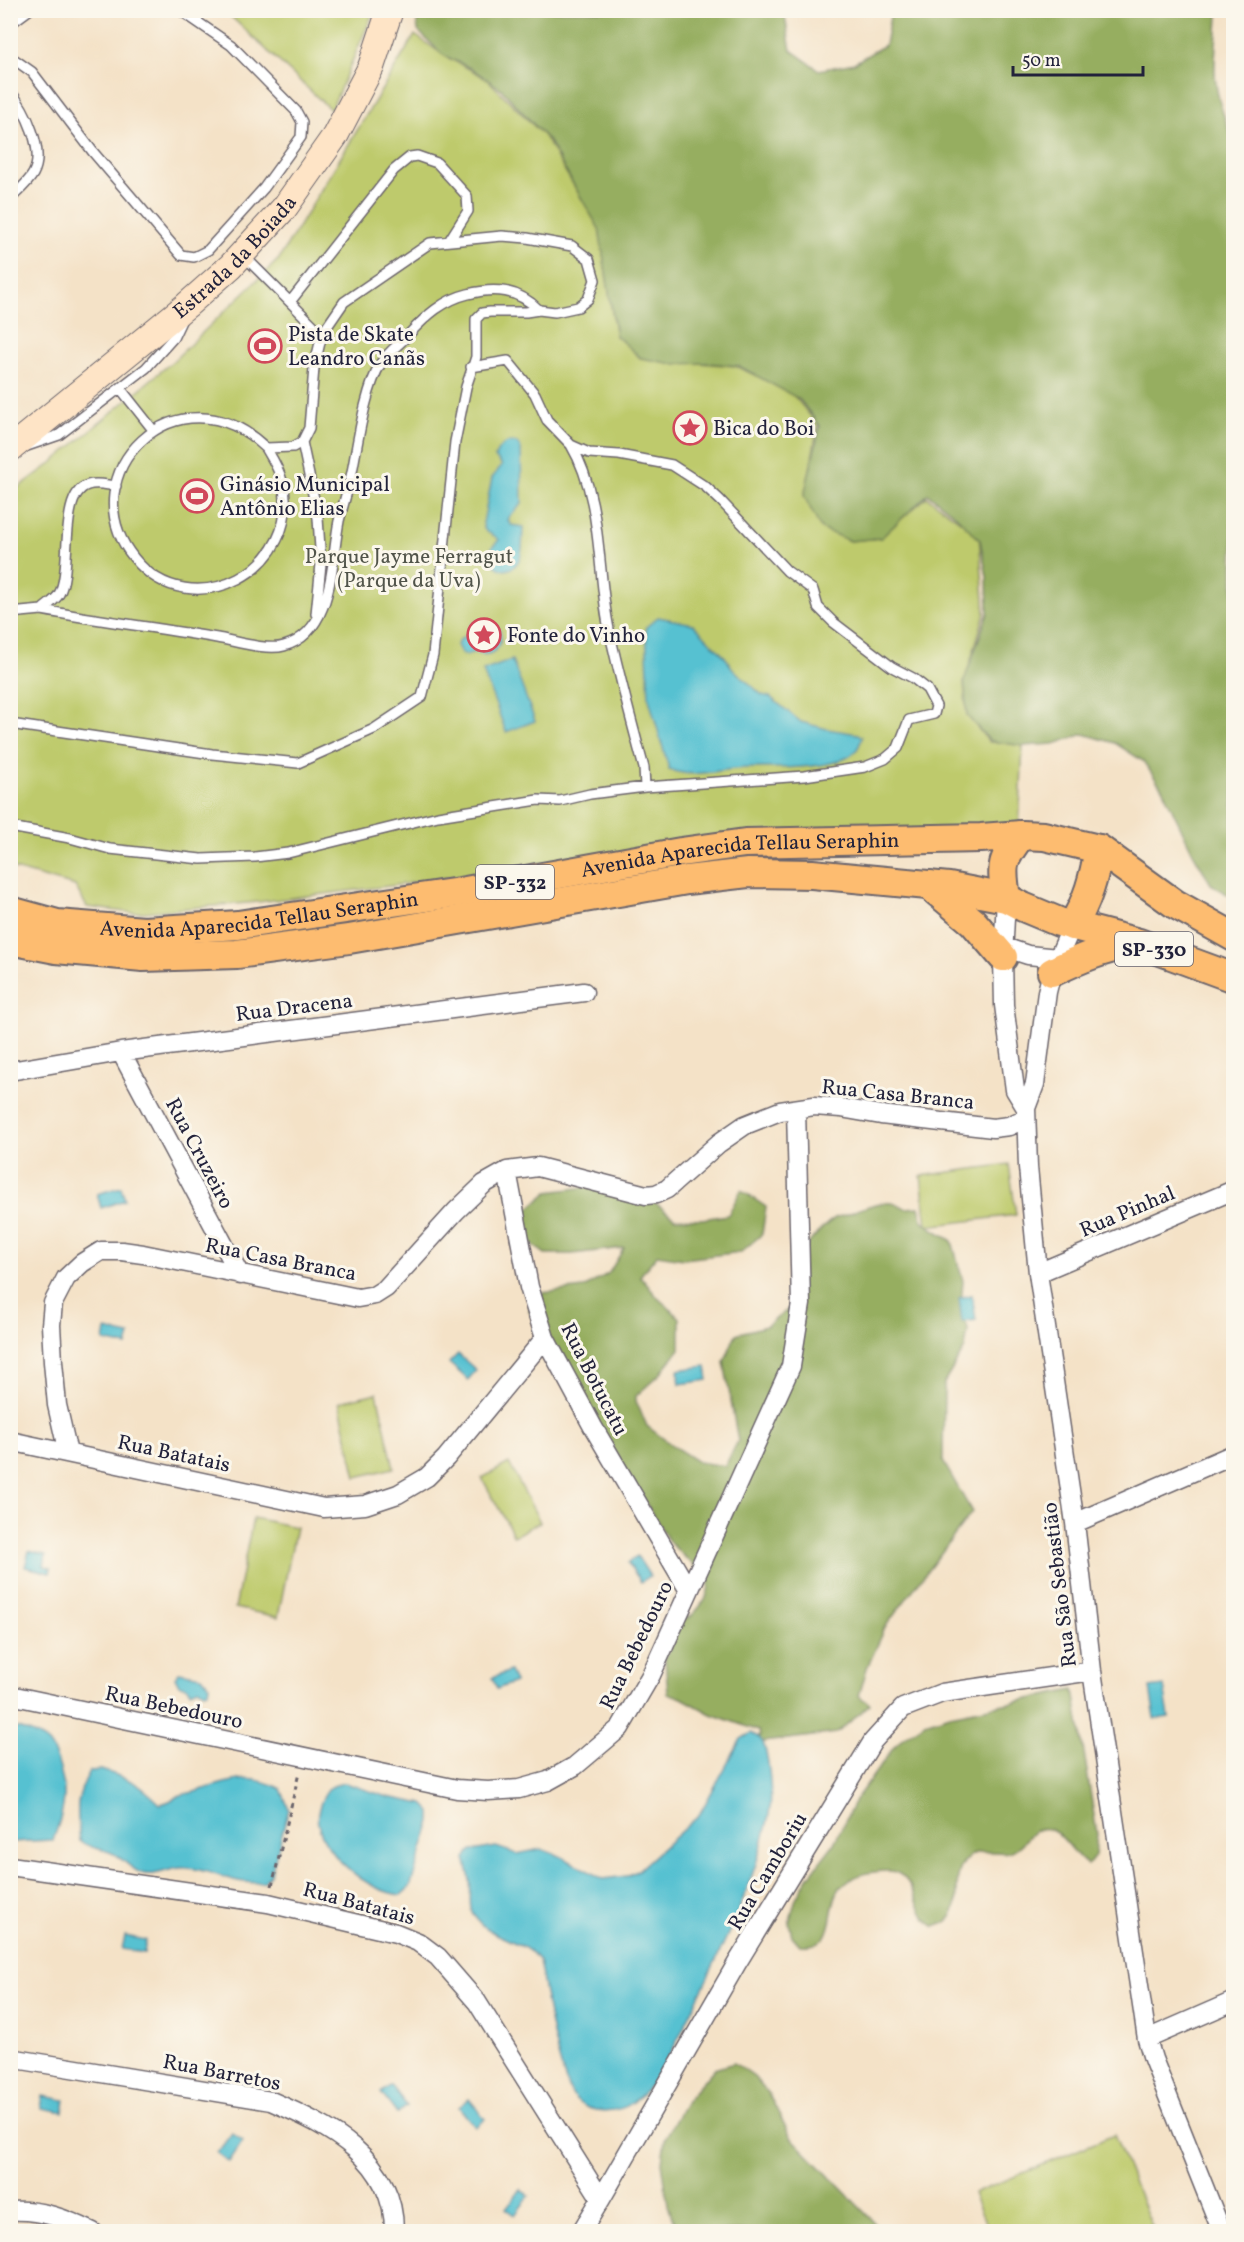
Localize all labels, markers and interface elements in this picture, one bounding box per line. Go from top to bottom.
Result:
scale bar [1013,39,1144,77]
text: 50 m [1022,49,1061,74]
street label: Estrada da Boiada [168,190,305,327]
place label: Pista de Skate Leandro Canãs [288,321,425,374]
sports icon: Pista de Skate Leandro Canãs [247,328,283,364]
place icon: Bica do Boi [672,410,708,446]
place label: Bica do Boi [713,415,814,444]
place label: Ginásio Municipal Antônio Elias [220,471,390,524]
sports icon: Ginásio Municipal Antônio Elias [179,478,215,514]
park label: Parque Jayme Ferragut (Parque da Uva) [305,543,513,596]
place icon: Fonte do Vinho [466,617,502,653]
place label: Fonte do Vinho [507,622,645,651]
street label: Avenida Aparecida Tellau Seraphin [579,827,900,886]
road number: SP-332 [476,865,554,899]
street label: Avenida Aparecida Tellau Seraphin [98,885,420,947]
road number: SP-330 [1115,932,1193,966]
street label: Rua Dracena [234,987,354,1030]
street label: Rua Casa Branca [820,1073,976,1118]
street label: Rua Cruzeiro [157,1093,240,1214]
street label: Rua Pinhal [1075,1179,1180,1245]
street label: Rua Casa Branca [203,1232,359,1289]
street label: Rua Botucatu [553,1318,635,1441]
street label: Rua Batatais [115,1428,233,1481]
street label: Rua São Sebastião [1036,1501,1085,1669]
street label: Rua Bebedouro [594,1576,681,1715]
street label: Rua Bebedouro [102,1680,245,1737]
street label: Rua Camboriu [722,1807,815,1936]
street label: Rua Batatais [299,1876,418,1933]
street label: Rua Barretos [160,2048,283,2099]

